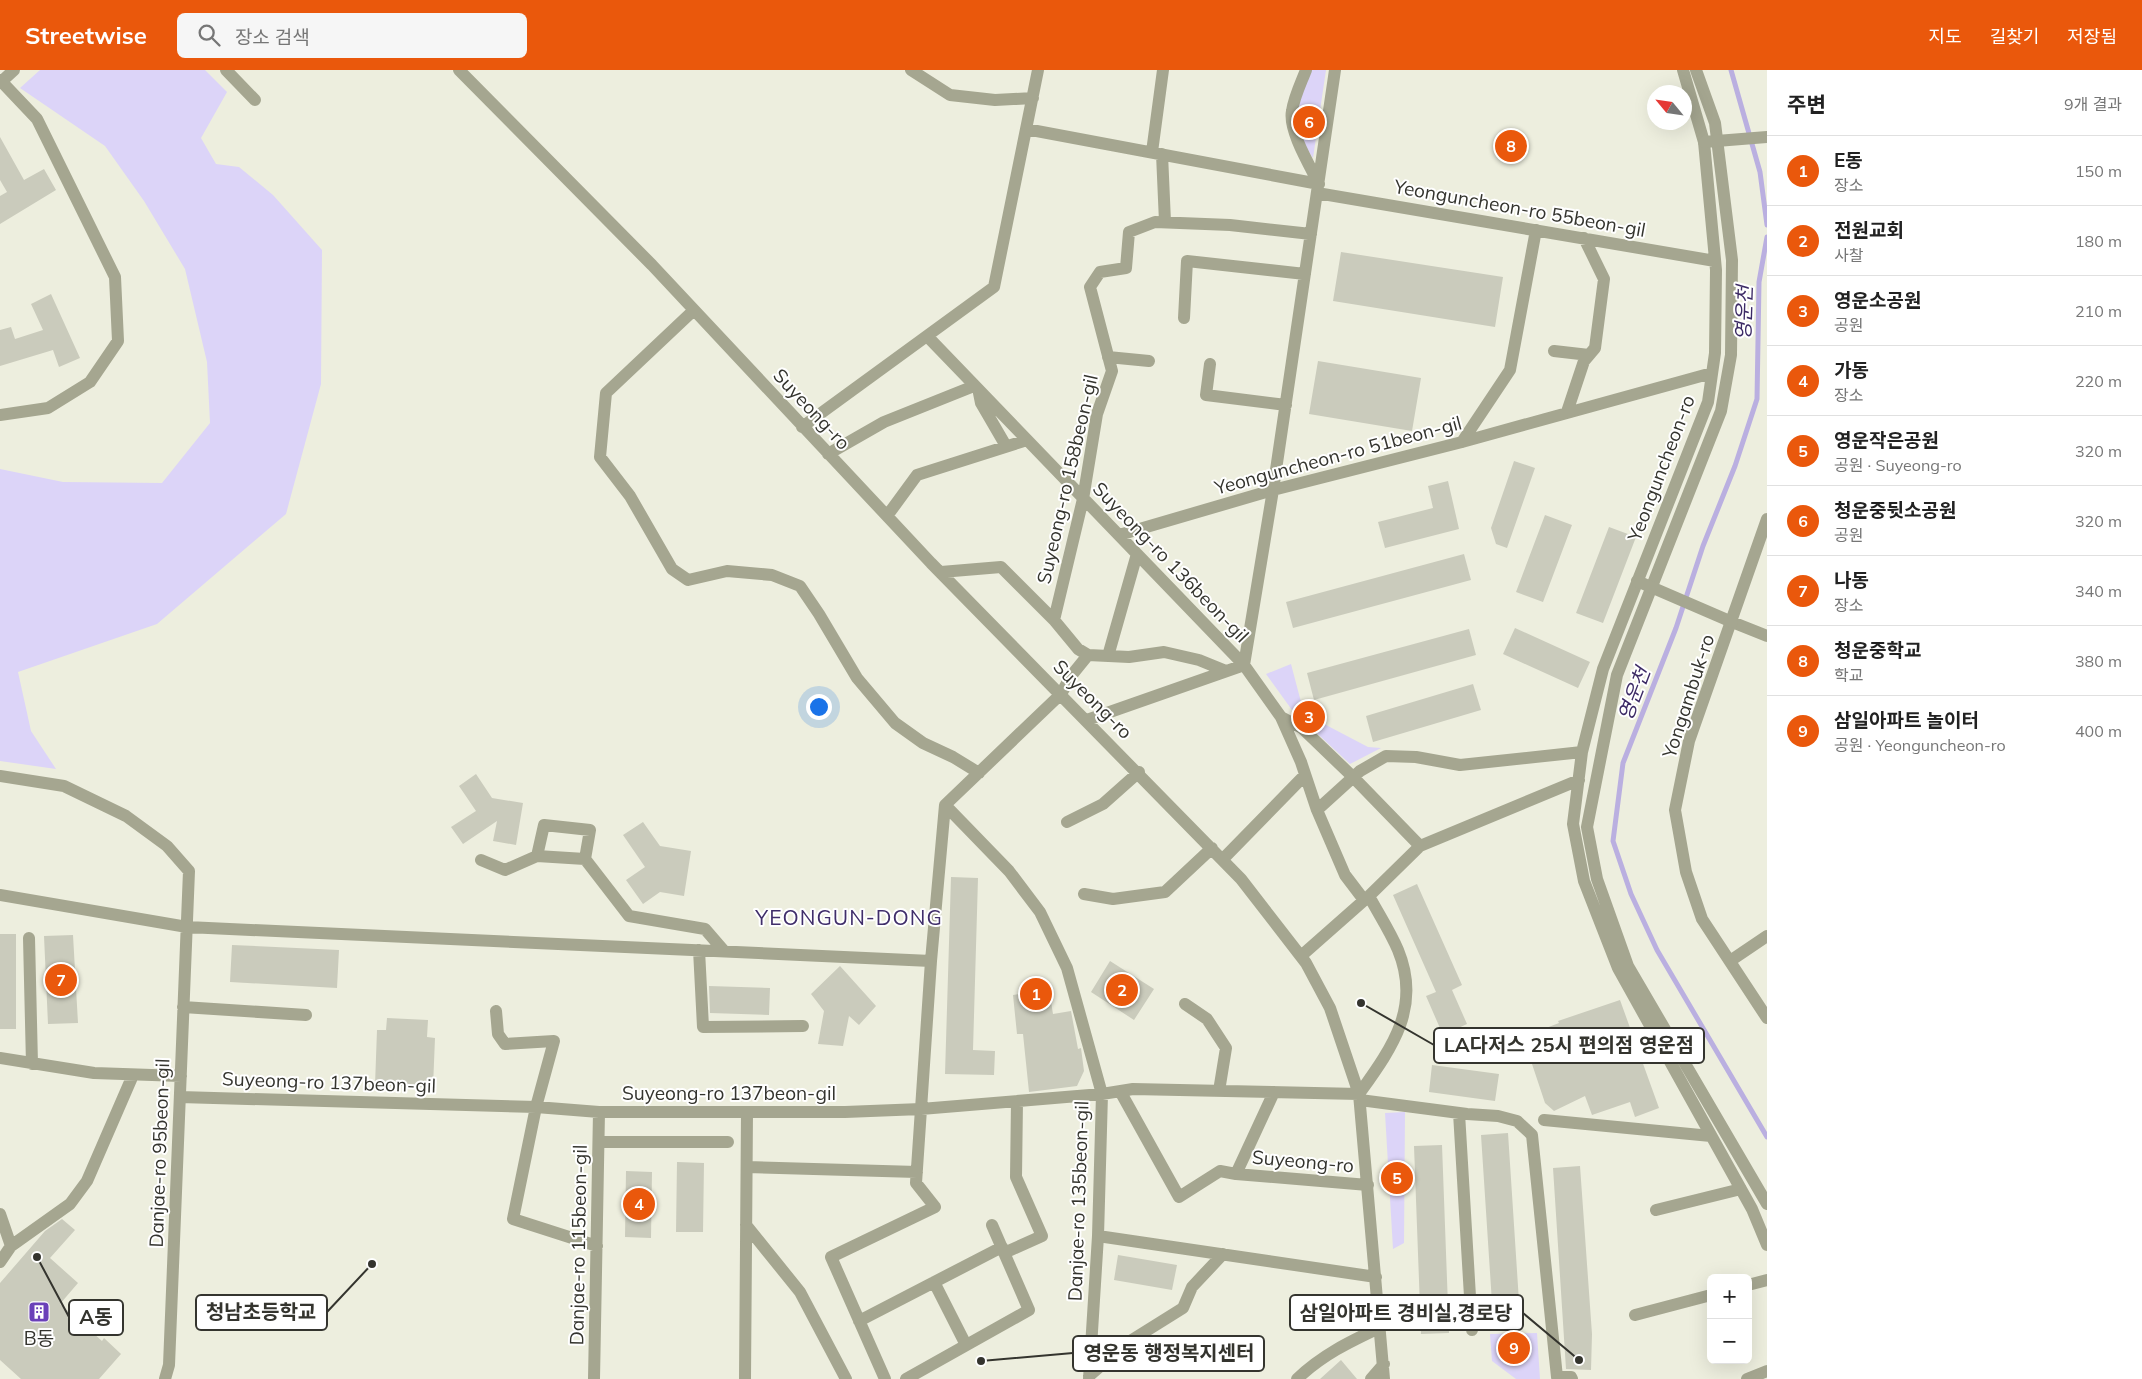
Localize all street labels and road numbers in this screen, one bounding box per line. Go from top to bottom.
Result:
street label: Yeonguncheon-ro 55beon-gil [1391,174,1648,242]
street label: Suyeong-ro [768,363,856,455]
street label: Suyeong-ro 158beon-gil [1031,372,1103,586]
street label: Yeonguncheon-ro [1622,392,1700,545]
street label: Yeonguncheon-ro 51beon-gil [1211,410,1464,500]
street label: Suyeong-ro 136beon-gil [1088,477,1254,647]
street label: Yongambuk-ro [1656,631,1719,762]
street label: Suyeong-ro [1048,654,1138,744]
street label: Danjae-ro 95beon-gil [144,1058,174,1248]
street label: Suyeong-ro 137beon-gil [222,1066,436,1098]
street label: Suyeong-ro 137beon-gil [622,1081,836,1105]
street label: Danjae-ro 135beon-gil [1063,1100,1093,1302]
street label: Danjae-ro 115beon-gil [564,1144,592,1346]
street label: Suyeong-ro [1251,1145,1355,1177]

